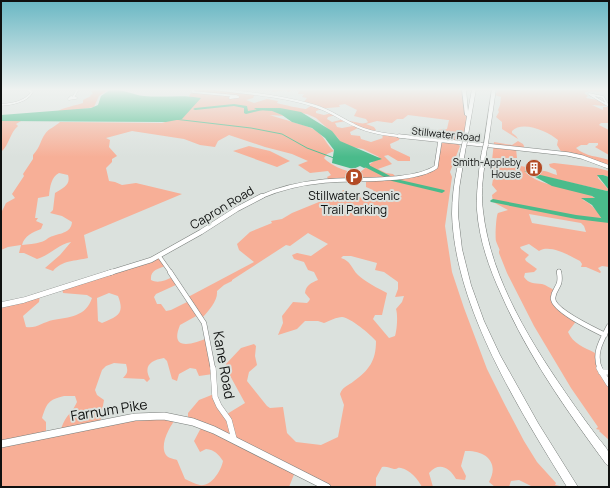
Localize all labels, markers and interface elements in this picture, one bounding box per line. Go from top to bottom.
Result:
street label: Stillwater Road [411,123,481,145]
place label: Smith-Appleby House [453,155,522,181]
building icon: Smith-Appleby House [524,158,544,178]
parking icon: Stillwater Scenic Trail Parking [344,167,364,187]
street label: Capron Road [187,182,257,233]
place label: Stillwater Scenic Trail Parking [308,187,400,218]
street label: Kane Road [209,330,240,400]
street label: Farnum Pike [69,394,149,425]

